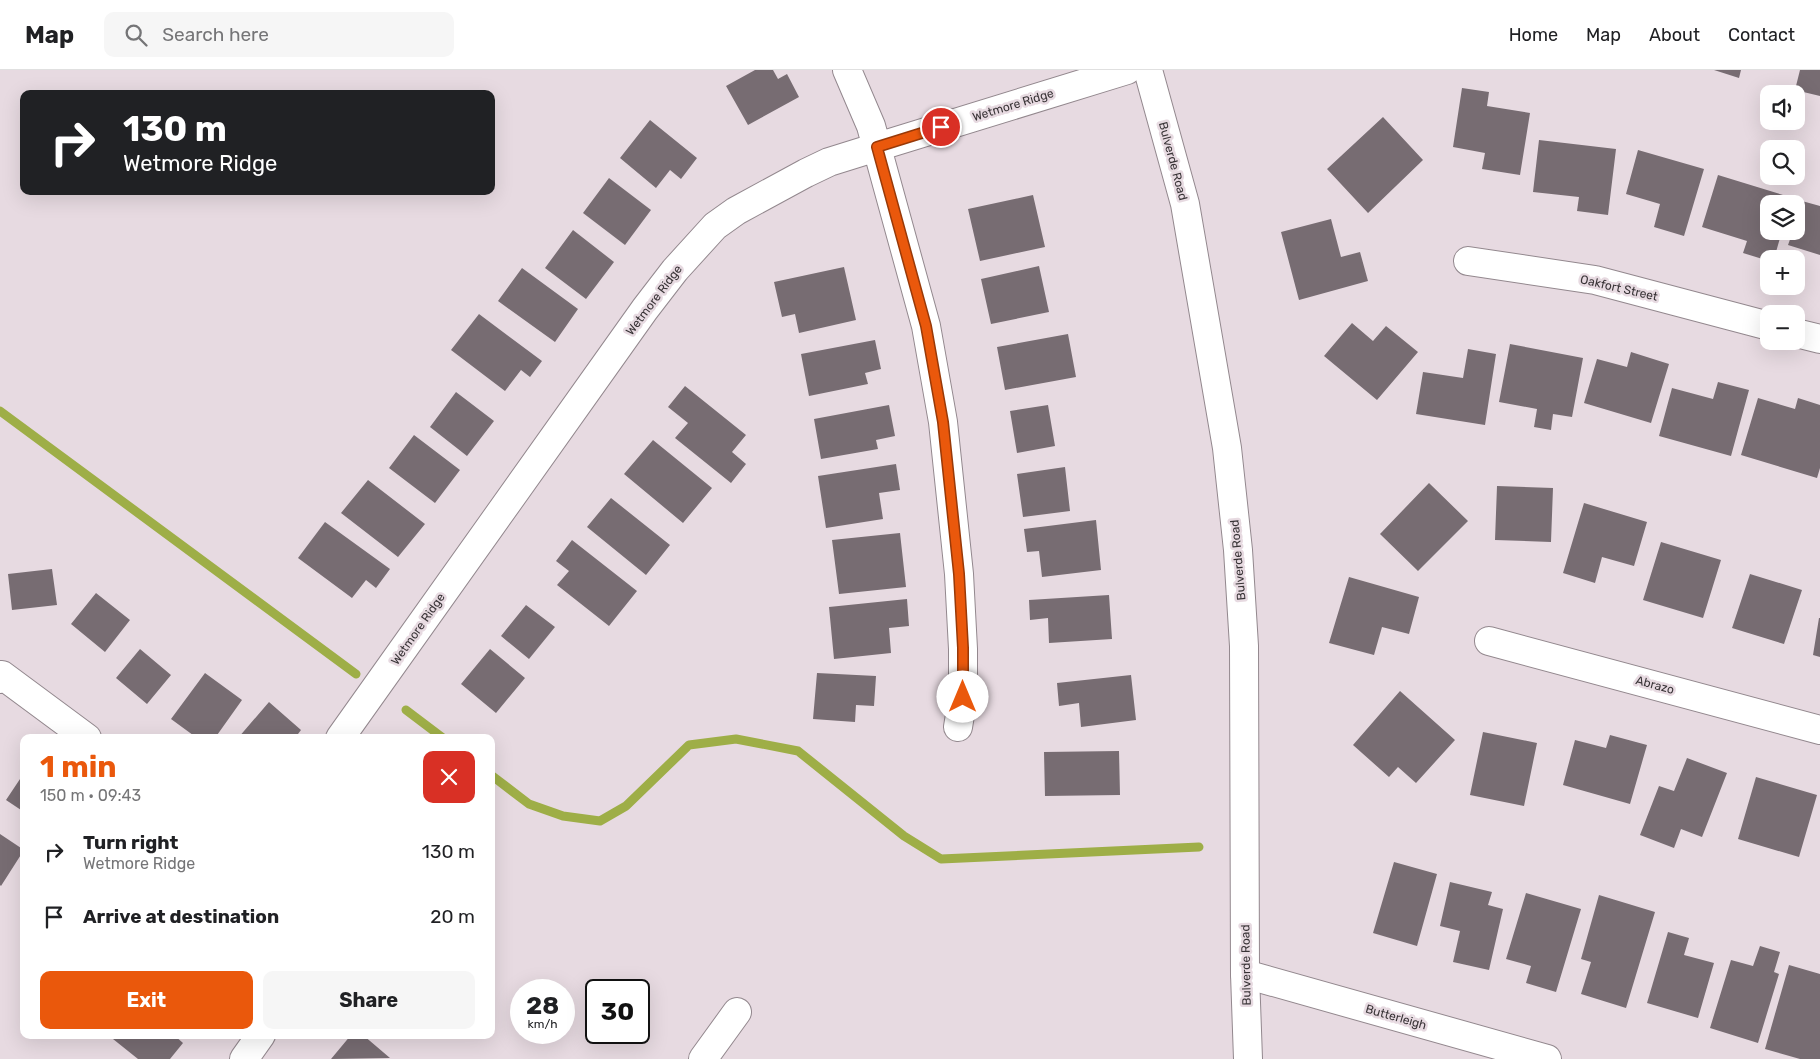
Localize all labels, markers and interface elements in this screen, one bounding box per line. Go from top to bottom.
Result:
search box [104,12,454,57]
text: Map [25,21,74,49]
icon: search [122,21,150,49]
text: Search here [162,23,269,46]
text: Home [1509,24,1558,46]
text: Map [1586,24,1621,46]
text: About [1649,24,1700,46]
text: Contact [1728,24,1795,46]
map controls [1760,85,1805,350]
button: sound [1760,85,1805,130]
street label: Wetmore Ridge [971,86,1056,124]
pin [920,106,962,148]
text: 130 m [123,108,227,150]
icon: right [40,110,105,175]
icon: arrive [927,113,955,141]
street label: Bulverde Road [1156,120,1190,202]
button: search [1760,140,1805,185]
text: Wetmore Ridge [123,150,277,177]
button: layers [1760,195,1805,240]
button: + [1760,250,1805,295]
street label: Wetmore Ridge [623,262,685,338]
street label: Oakfort Street [1579,272,1659,304]
button: − [1760,305,1805,350]
street label: Bulverde Road [1227,519,1249,601]
street label: Wetmore Ridge [388,590,448,667]
position arrow [936,670,988,722]
street label: Abrazo [1634,673,1676,697]
text: 1 min [40,749,117,785]
button: close [423,751,475,803]
text: 150 m · 09:43 [40,786,141,805]
text: Turn right [83,831,178,854]
icon: right [40,838,68,866]
text: 130 m [422,840,475,863]
text: Wetmore Ridge [83,854,195,873]
icon: arrive [40,903,68,931]
text: Arrive at destination [83,905,279,928]
text: 20 m [430,905,475,928]
street label: Bulverde Road [1238,924,1254,1006]
button: Exit [40,971,253,1029]
button: Share [263,971,475,1029]
speed limit sign: 30 [585,979,650,1044]
text: 28 [526,991,559,1020]
street label: Butterleigh [1364,1002,1428,1032]
text: km/h [528,1017,557,1031]

